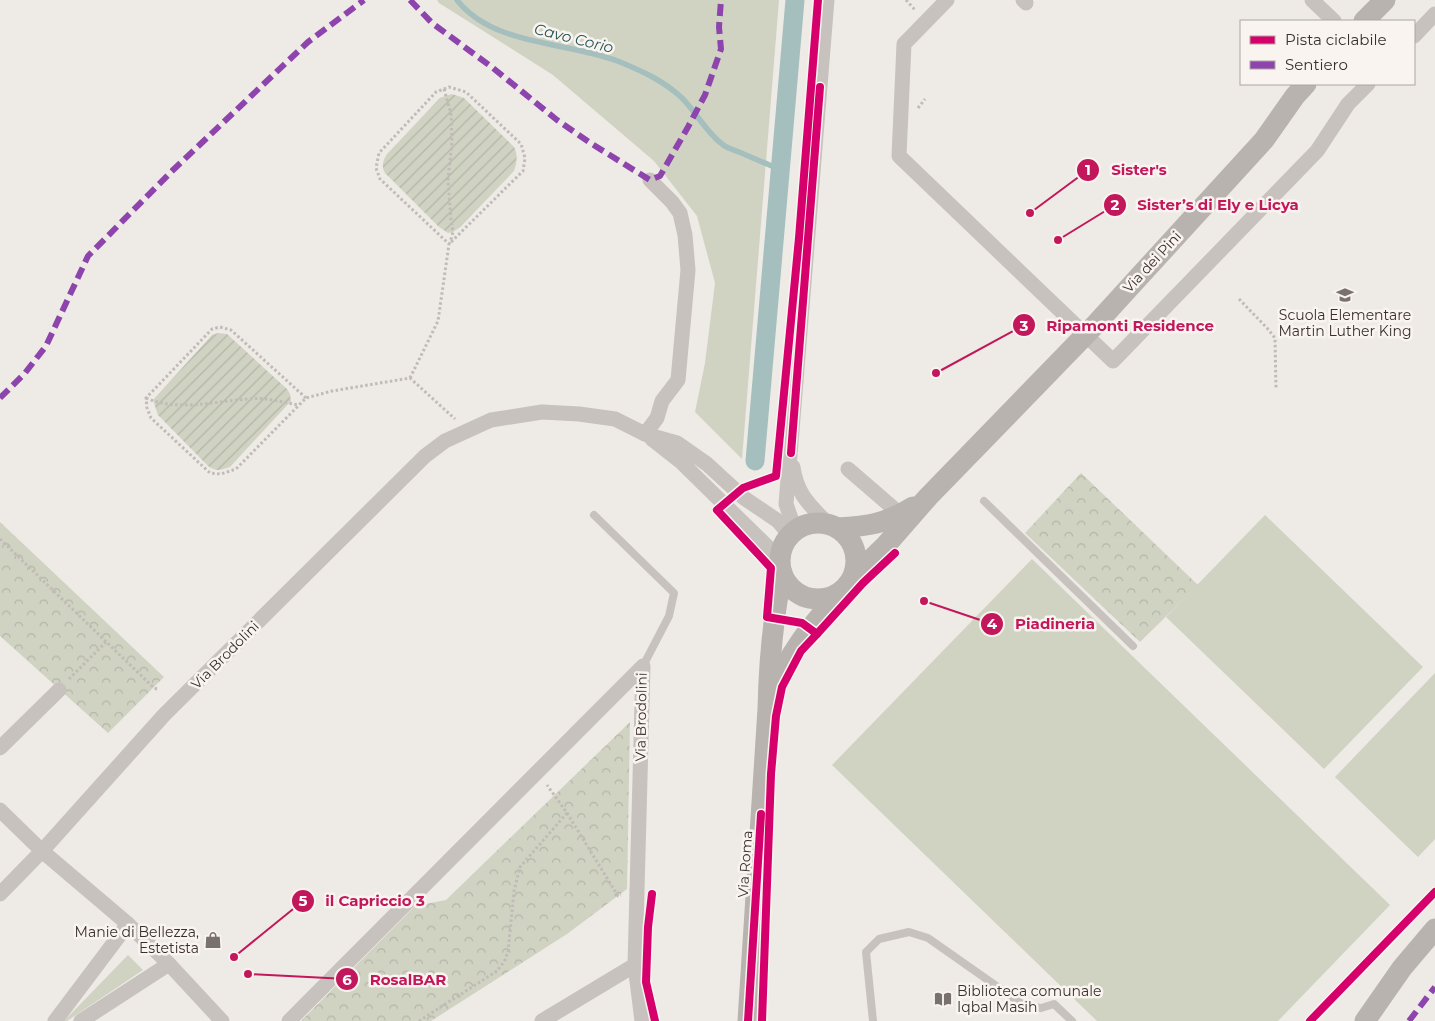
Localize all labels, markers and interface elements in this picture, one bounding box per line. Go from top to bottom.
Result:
water label: Cavo Corio [532,19,616,57]
legend [1240,20,1415,85]
text: Pista ciclabile [1285,30,1387,49]
text: Sentiero [1285,55,1348,74]
callout: Sister's [1076,155,1176,185]
text: 1 [1085,160,1091,179]
text: Sister's [1111,160,1167,179]
callout: Sister’s di Ely e Licya [1103,190,1309,220]
text: 2 [1111,195,1120,214]
text: Sister’s di Ely e Licya [1137,195,1299,214]
street label: Via dei Pini [1119,227,1185,297]
school or university icon: Scuola Elementare Martin Luther King [1335,285,1355,305]
place label: Scuola Elementare Martin Luther King [1278,306,1412,340]
callout: Ripamonti Residence [1011,310,1224,340]
text: 3 [1019,316,1029,335]
text: Ripamonti Residence [1046,316,1214,335]
callout: Piadineria [980,609,1104,639]
text: 4 [987,614,998,633]
text: Piadineria [1015,614,1095,633]
street label: Via Brodolini [187,617,263,693]
street label: Via Brodolini [631,672,651,762]
street label: Via Roma [734,830,756,898]
callout: il Capriccio 3 [290,886,435,916]
text: 5 [299,891,308,910]
text: il Capriccio 3 [325,891,425,910]
place label: Manie di Bellezza, Estetista [75,923,199,957]
shop icon: Manie di Bellezza, Estetista [203,930,223,950]
callout: RosalBAR [335,964,456,994]
text: 6 [342,970,352,989]
text: RosalBAR [370,970,446,989]
place label: Biblioteca comunale Iqbal Masih [957,982,1102,1016]
library icon: Biblioteca comunale Iqbal Masih [933,989,953,1009]

